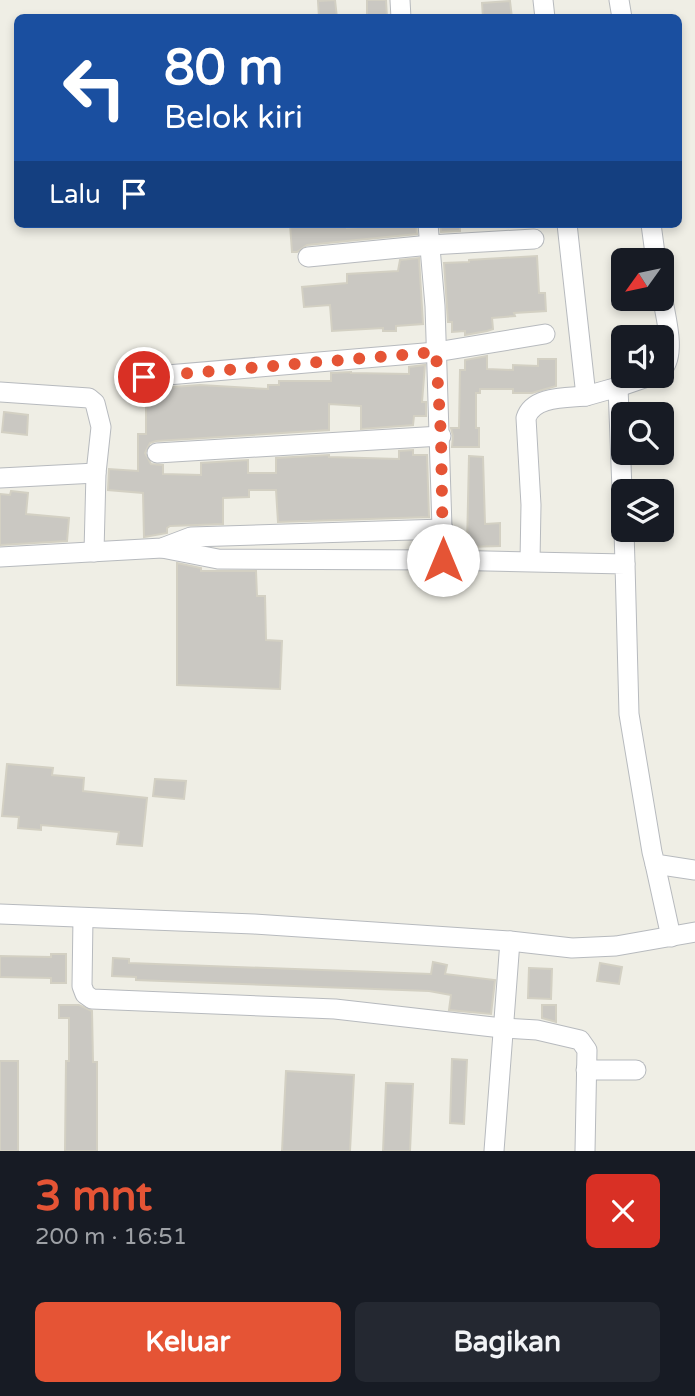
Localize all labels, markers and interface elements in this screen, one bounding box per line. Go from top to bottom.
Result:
text: 80 m [164,39,283,98]
icon: left [49,42,140,133]
text: Belok kiri [164,99,303,137]
icon: arrive [115,175,153,213]
text: Lalu [49,179,101,210]
north arrow [611,248,674,312]
map controls [611,248,674,542]
button: sound [611,325,674,388]
pin [114,347,174,407]
icon: arrive [125,358,163,396]
button: search [611,402,674,465]
button: layers [611,479,674,542]
position arrow [406,523,480,597]
text: 3 mnt [35,1171,152,1222]
button: close [586,1174,660,1248]
text: 200 m · 16:51 [35,1223,187,1251]
button: Keluar [35,1302,341,1382]
button: Bagikan [355,1302,660,1382]

